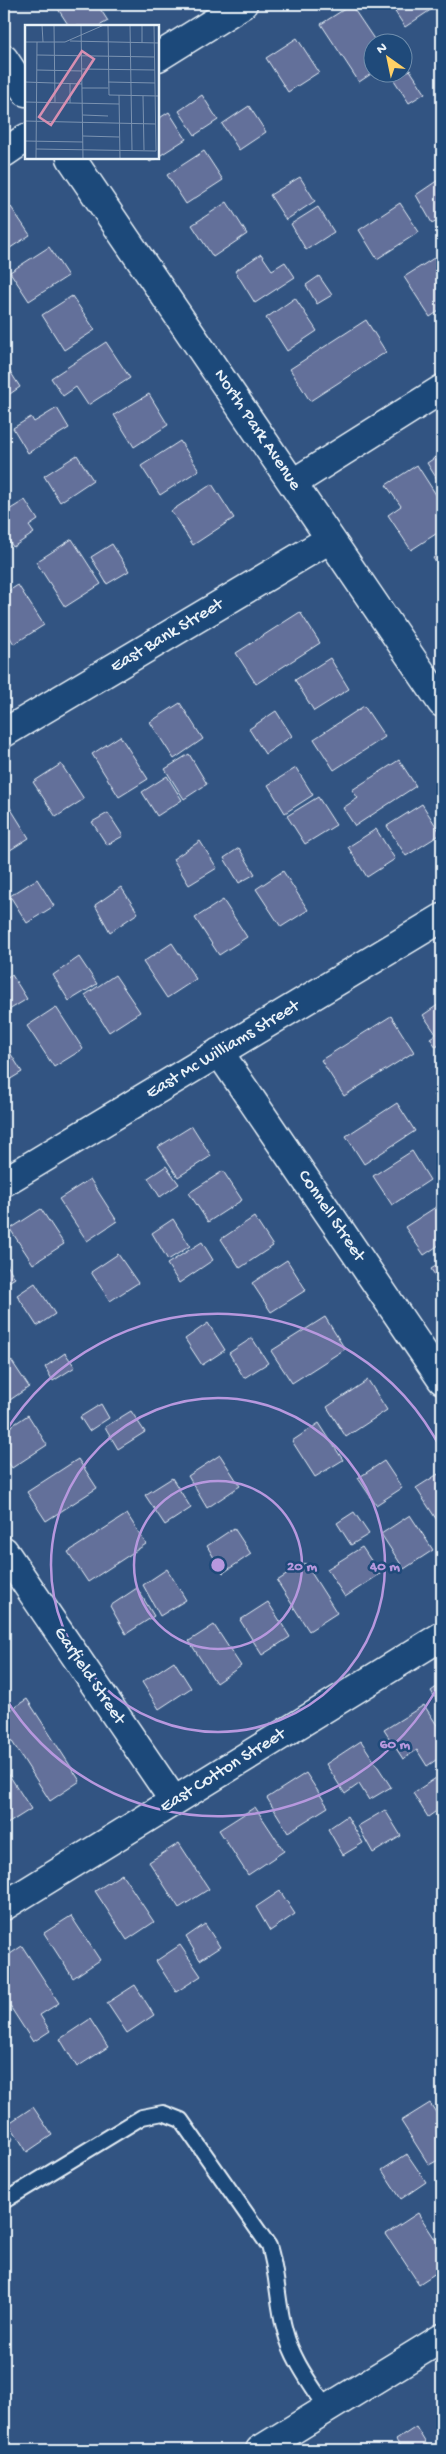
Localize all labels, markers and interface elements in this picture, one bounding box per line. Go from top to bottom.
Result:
inset map [25,25,159,159]
north arrow [364,32,414,82]
text: N [374,40,391,59]
street label: North Park Avenue [209,365,306,495]
street label: East Bank Street [107,593,228,678]
street label: East Mc Williams Street [143,995,305,1104]
street label: Connell Street [293,1166,370,1267]
centre of rings [209,1556,227,1574]
text: 20 m [287,1558,317,1576]
text: 40 m [369,1558,400,1576]
street label: Garfield Street [49,1623,130,1730]
street label: East Cotton Street [157,1723,291,1818]
text: 60 m [380,1736,411,1754]

